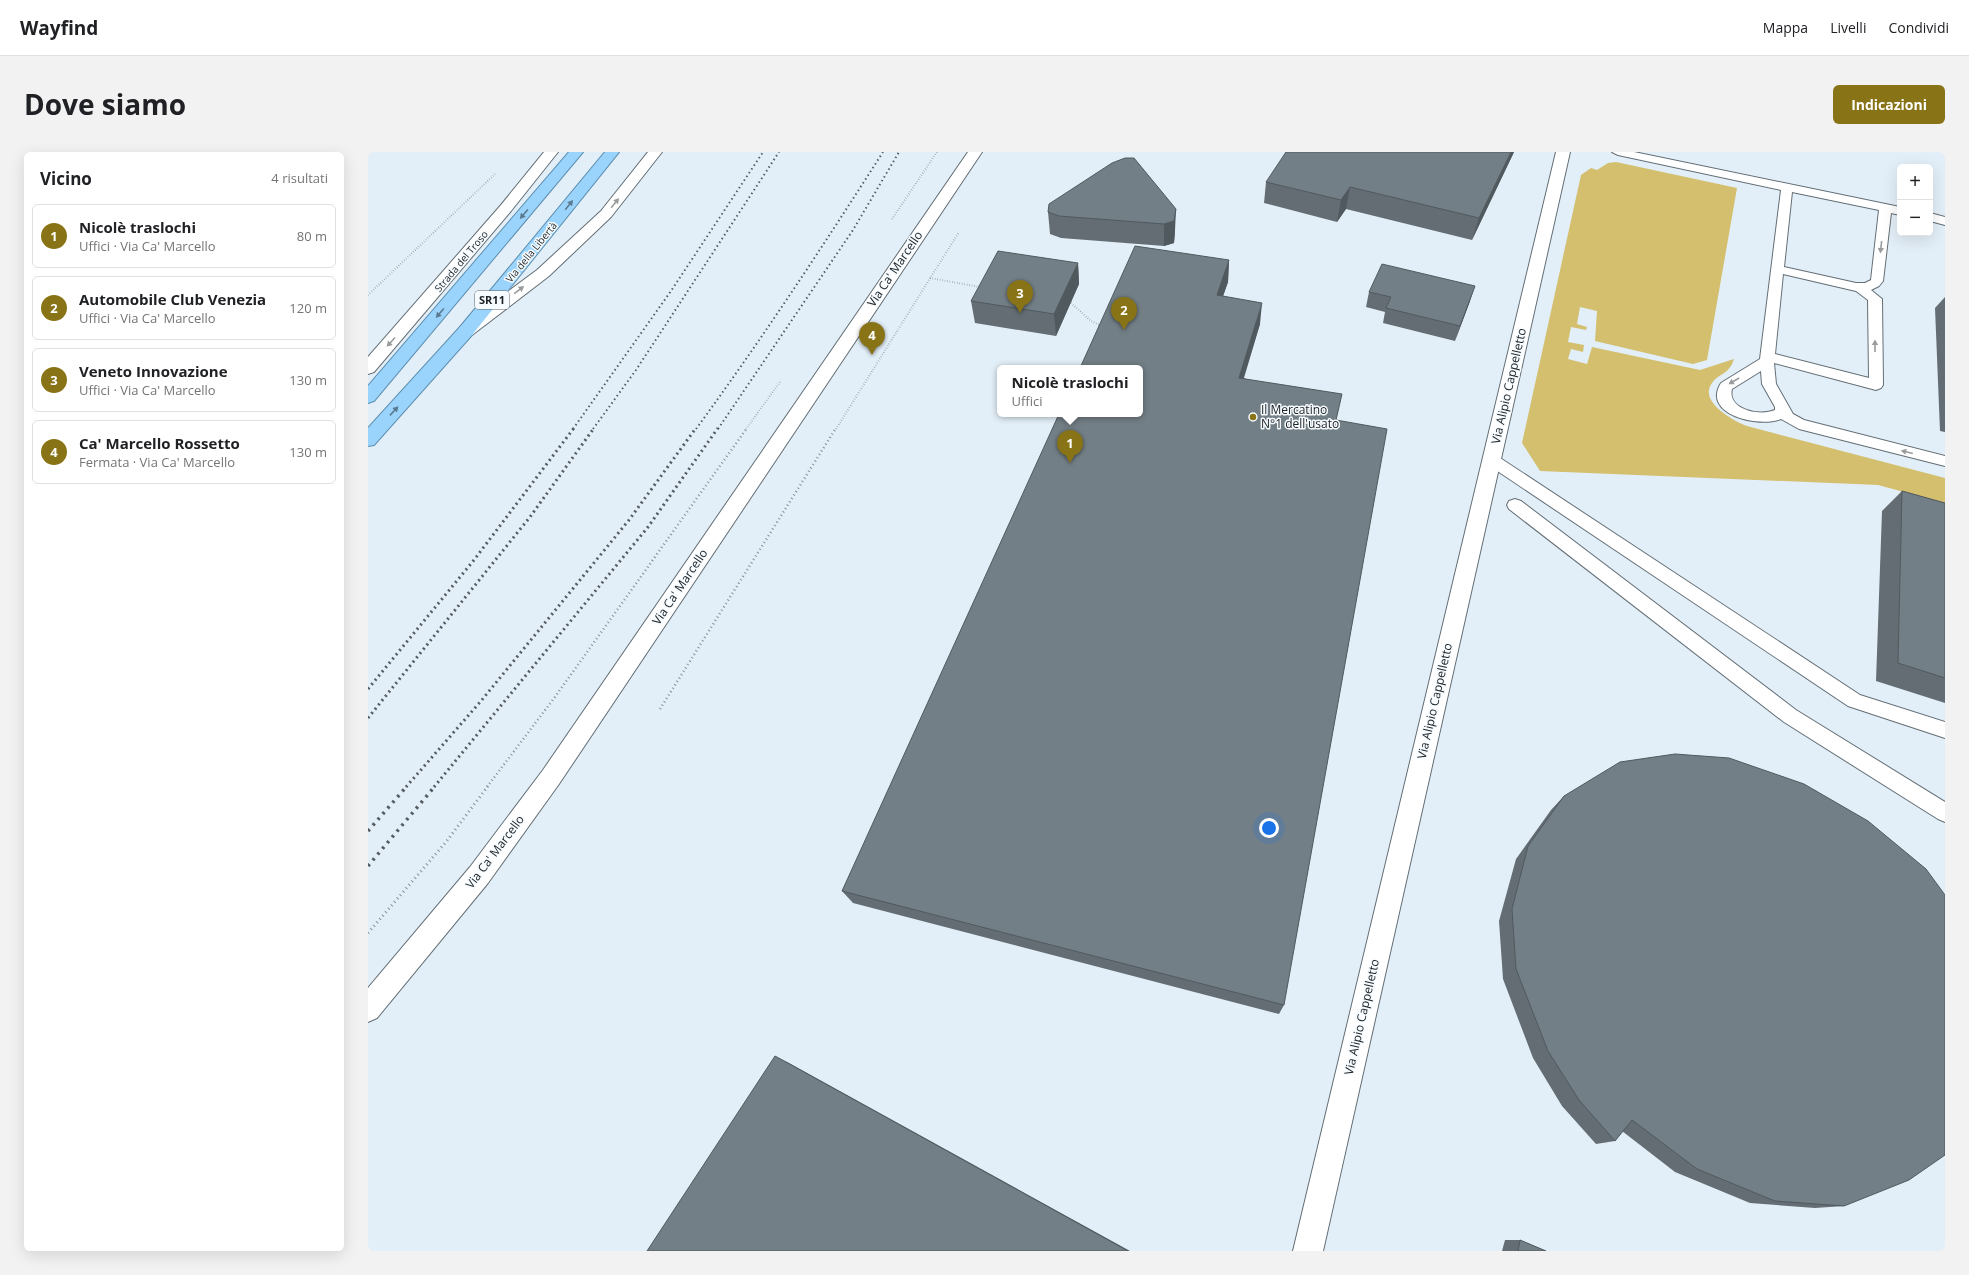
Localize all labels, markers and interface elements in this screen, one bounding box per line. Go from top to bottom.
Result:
text: Wayfind [20,15,98,41]
text: Mappa [1763,18,1808,37]
text: Livelli [1830,18,1866,37]
text: Condividi [1888,18,1949,37]
text: Dove siamo [24,85,186,123]
button: Indicazioni [1833,85,1945,124]
map controls [1897,164,1933,236]
button: + [1897,164,1933,200]
text: Vicino [40,167,92,190]
text: 4 risultati [271,169,328,187]
one-way arrow [610,197,619,208]
one-way arrow [564,200,573,210]
button: − [1897,200,1933,236]
one-way arrow [519,208,528,219]
text: Nicolè traslochi [79,217,196,237]
street label: Via della Libertà [502,219,560,285]
text: 1 [50,227,58,245]
text: 80 m [297,227,327,245]
street label: Strada del Troso [431,227,491,295]
street label: Via Ca' Marcello [863,227,926,310]
text: Uffici · Via Ca' Marcello [79,237,216,255]
one-way arrow [1878,241,1884,253]
pin: 3 [1007,280,1033,313]
one-way arrow [514,286,525,295]
text: Automobile Club Venezia [79,289,266,309]
road number: SR11 [475,291,509,309]
pin: 2 [1111,297,1137,330]
text: 2 [50,299,58,317]
text: 120 m [289,299,327,317]
one-way arrow [435,308,444,318]
text: Uffici · Via Ca' Marcello [79,309,216,327]
pin: 4 [859,322,885,355]
street label: Via Alipio Cappelletto [1487,326,1530,446]
one-way arrow [386,337,395,348]
one-way arrow [1872,339,1878,352]
text: Veneto Innovazione [79,361,228,381]
popup [997,365,1143,417]
text: 3 [50,371,58,389]
text: 130 m [289,371,327,389]
text: Nicolè traslochi [1012,372,1128,392]
one-way arrow [1728,378,1740,385]
text: Uffici · Via Ca' Marcello [79,381,216,399]
text: Uffici [1012,392,1043,410]
place label: Il Mercatino N°1 dell'usato [1261,401,1339,432]
one-way arrow [390,406,399,416]
marker: Il Mercatino N°1 dell'usato [1248,412,1258,422]
pin: 1 [1057,430,1083,463]
text: Ca' Marcello Rossetto [79,433,240,453]
text: 4 [50,443,58,461]
text: 130 m [289,443,327,461]
one-way arrow [1901,448,1913,454]
text: Fermata · Via Ca' Marcello [79,453,235,471]
street label: Via Ca' Marcello [648,545,711,628]
street label: Via Alipio Cappelletto [1413,641,1456,761]
street label: Via Ca' Marcello [461,811,528,892]
your location [1259,818,1279,838]
street label: Via Alipio Cappelletto [1340,957,1383,1077]

